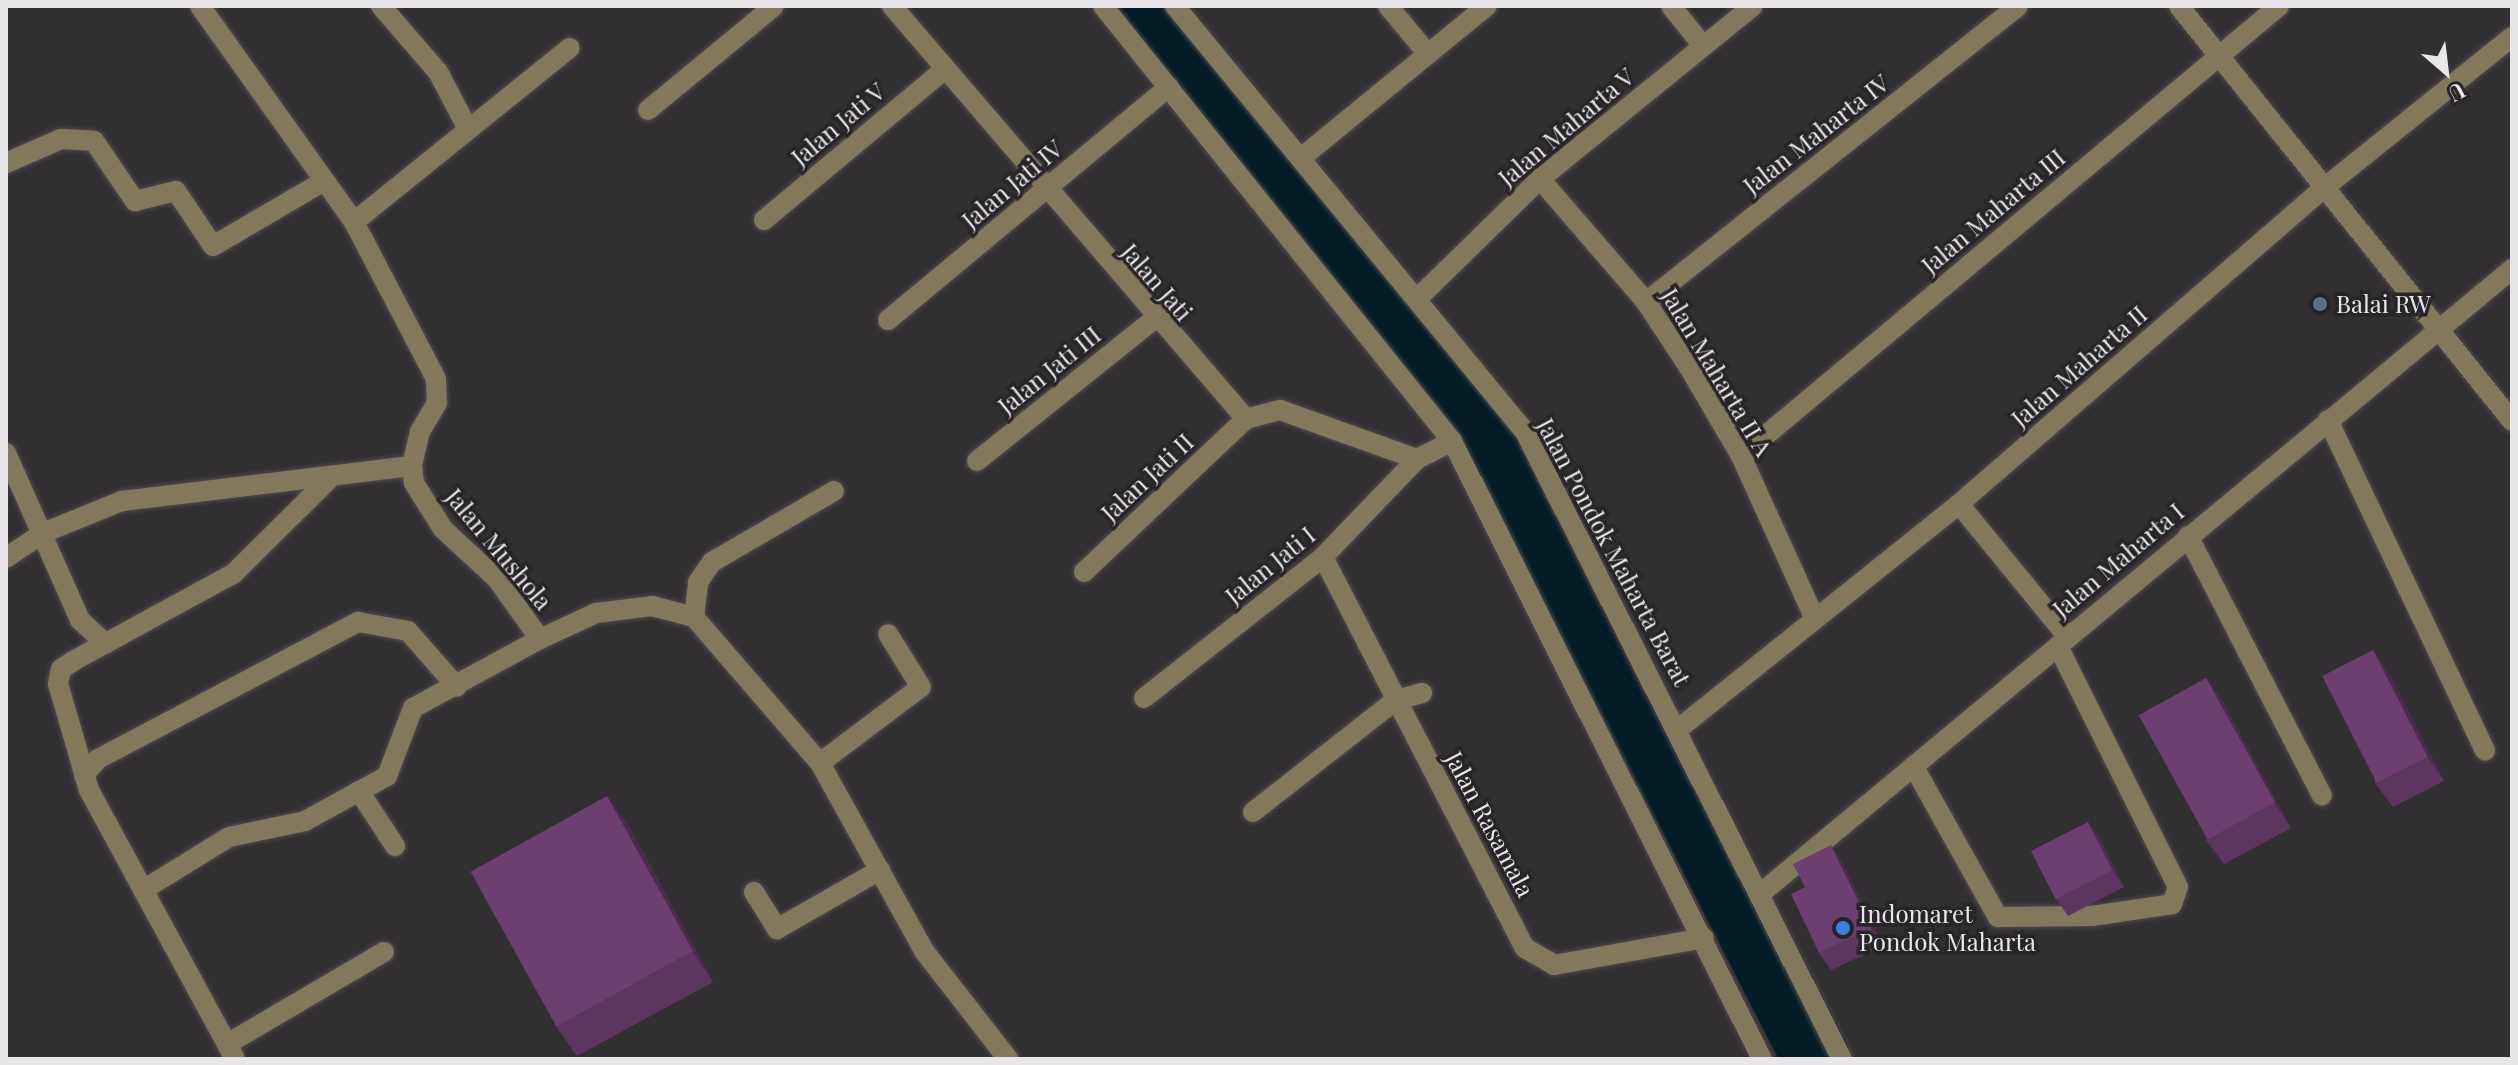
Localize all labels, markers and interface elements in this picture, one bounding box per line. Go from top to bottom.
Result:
north arrow [2406,32,2486,112]
street label: Jalan Maharta V [1492,62,1640,192]
street label: Jalan Maharta IV [1737,68,1895,200]
street label: Jalan Jati V [785,76,891,172]
text: U [2444,76,2471,110]
street label: Jalan Jati IV [956,134,1068,234]
street label: Jalan Maharta III [1915,143,2071,279]
street label: Jalan Jati [1116,237,1198,327]
street label: Jalan Maharta II A [1655,282,1779,462]
place label: Balai RW [2336,290,2431,318]
marker: Balai RW [2311,295,2329,313]
street label: Jalan Maharta II [2005,299,2153,433]
street label: Jalan Jati III [992,320,1106,420]
street label: Jalan Pondok Maharta Barat [1531,413,1697,691]
street label: Jalan Jati II [1095,427,1199,527]
street label: Jalan Mushola [440,482,558,616]
street label: Jalan Maharta I [2047,497,2189,623]
street label: Jalan Jati I [1219,520,1321,610]
street label: Jalan Rasamala [1440,746,1540,902]
place label: Indomaret Pondok Maharta [1859,900,2036,956]
marker: Indomaret Pondok Maharta [1834,919,1852,937]

